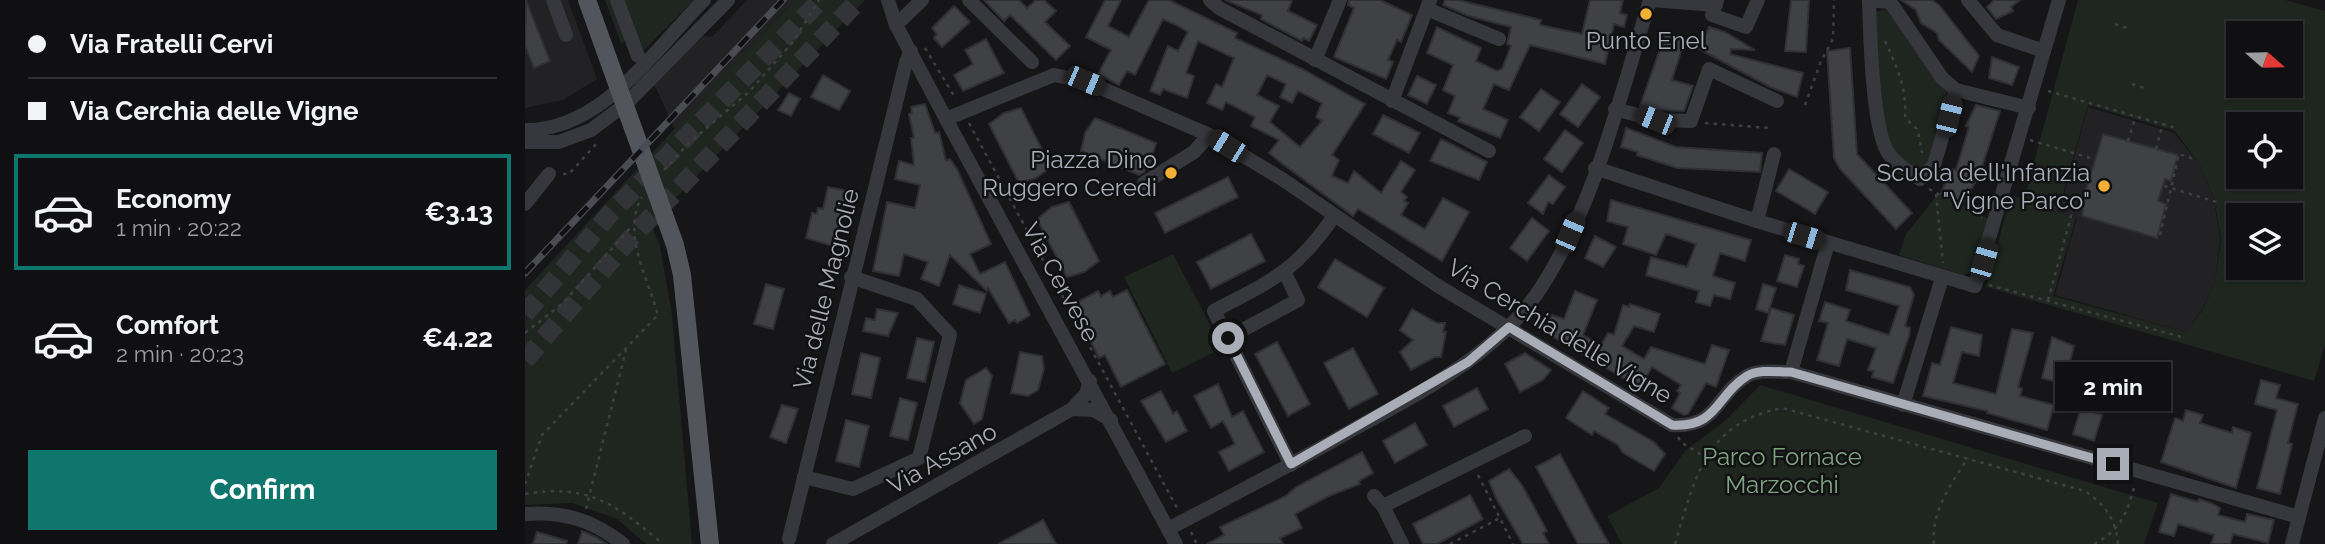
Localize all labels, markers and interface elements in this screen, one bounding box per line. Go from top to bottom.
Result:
marker: Punto Enel [1638,6,1654,22]
north arrow [2226,21,2303,98]
map controls [2226,21,2303,280]
place label: Punto Enel [1586,26,1707,55]
text: Via Fratelli Cervi [70,29,274,59]
car [1062,63,1109,99]
car [1934,93,1965,139]
text: Via Cerchia delle Vigne [70,96,359,126]
car [1632,102,1679,138]
button: locate [2226,112,2303,189]
car [1204,126,1251,166]
place label: Piazza Dino Ruggero Ceredi [982,145,1157,202]
place label: Scuola dell'Infanzia "Vigne Parco" [1877,158,2090,215]
marker: Piazza Dino Ruggero Ceredi [1163,165,1179,181]
marker: Scuola dell'Infanzia "Vigne Parco" [2096,178,2112,194]
icon: car [32,181,95,244]
text: Economy [116,184,231,214]
street label: Via delle Magnolie [787,186,865,392]
text: €3.13 [425,197,493,227]
button: layers [2226,203,2303,280]
car [1553,210,1588,256]
text: 1 min · 20:22 [116,214,242,241]
street label: Via Cervese [1016,217,1106,347]
car [1781,220,1828,252]
car [1969,237,2000,283]
street label: Via Cerchia delle Vigne [1442,252,1678,410]
icon: car [32,307,95,370]
text: Comfort [116,310,219,340]
route start [1212,322,1244,354]
text: €4.22 [422,323,493,353]
text: 2 min · 20:23 [116,340,244,367]
callout: 2 min [2055,363,2171,412]
text: 2 min [2083,373,2143,400]
street label: Via Assano [882,416,1002,500]
park label: Parco Fornace Marzocchi [1702,442,1862,499]
route end [2097,448,2129,480]
button: Confirm [28,450,497,530]

